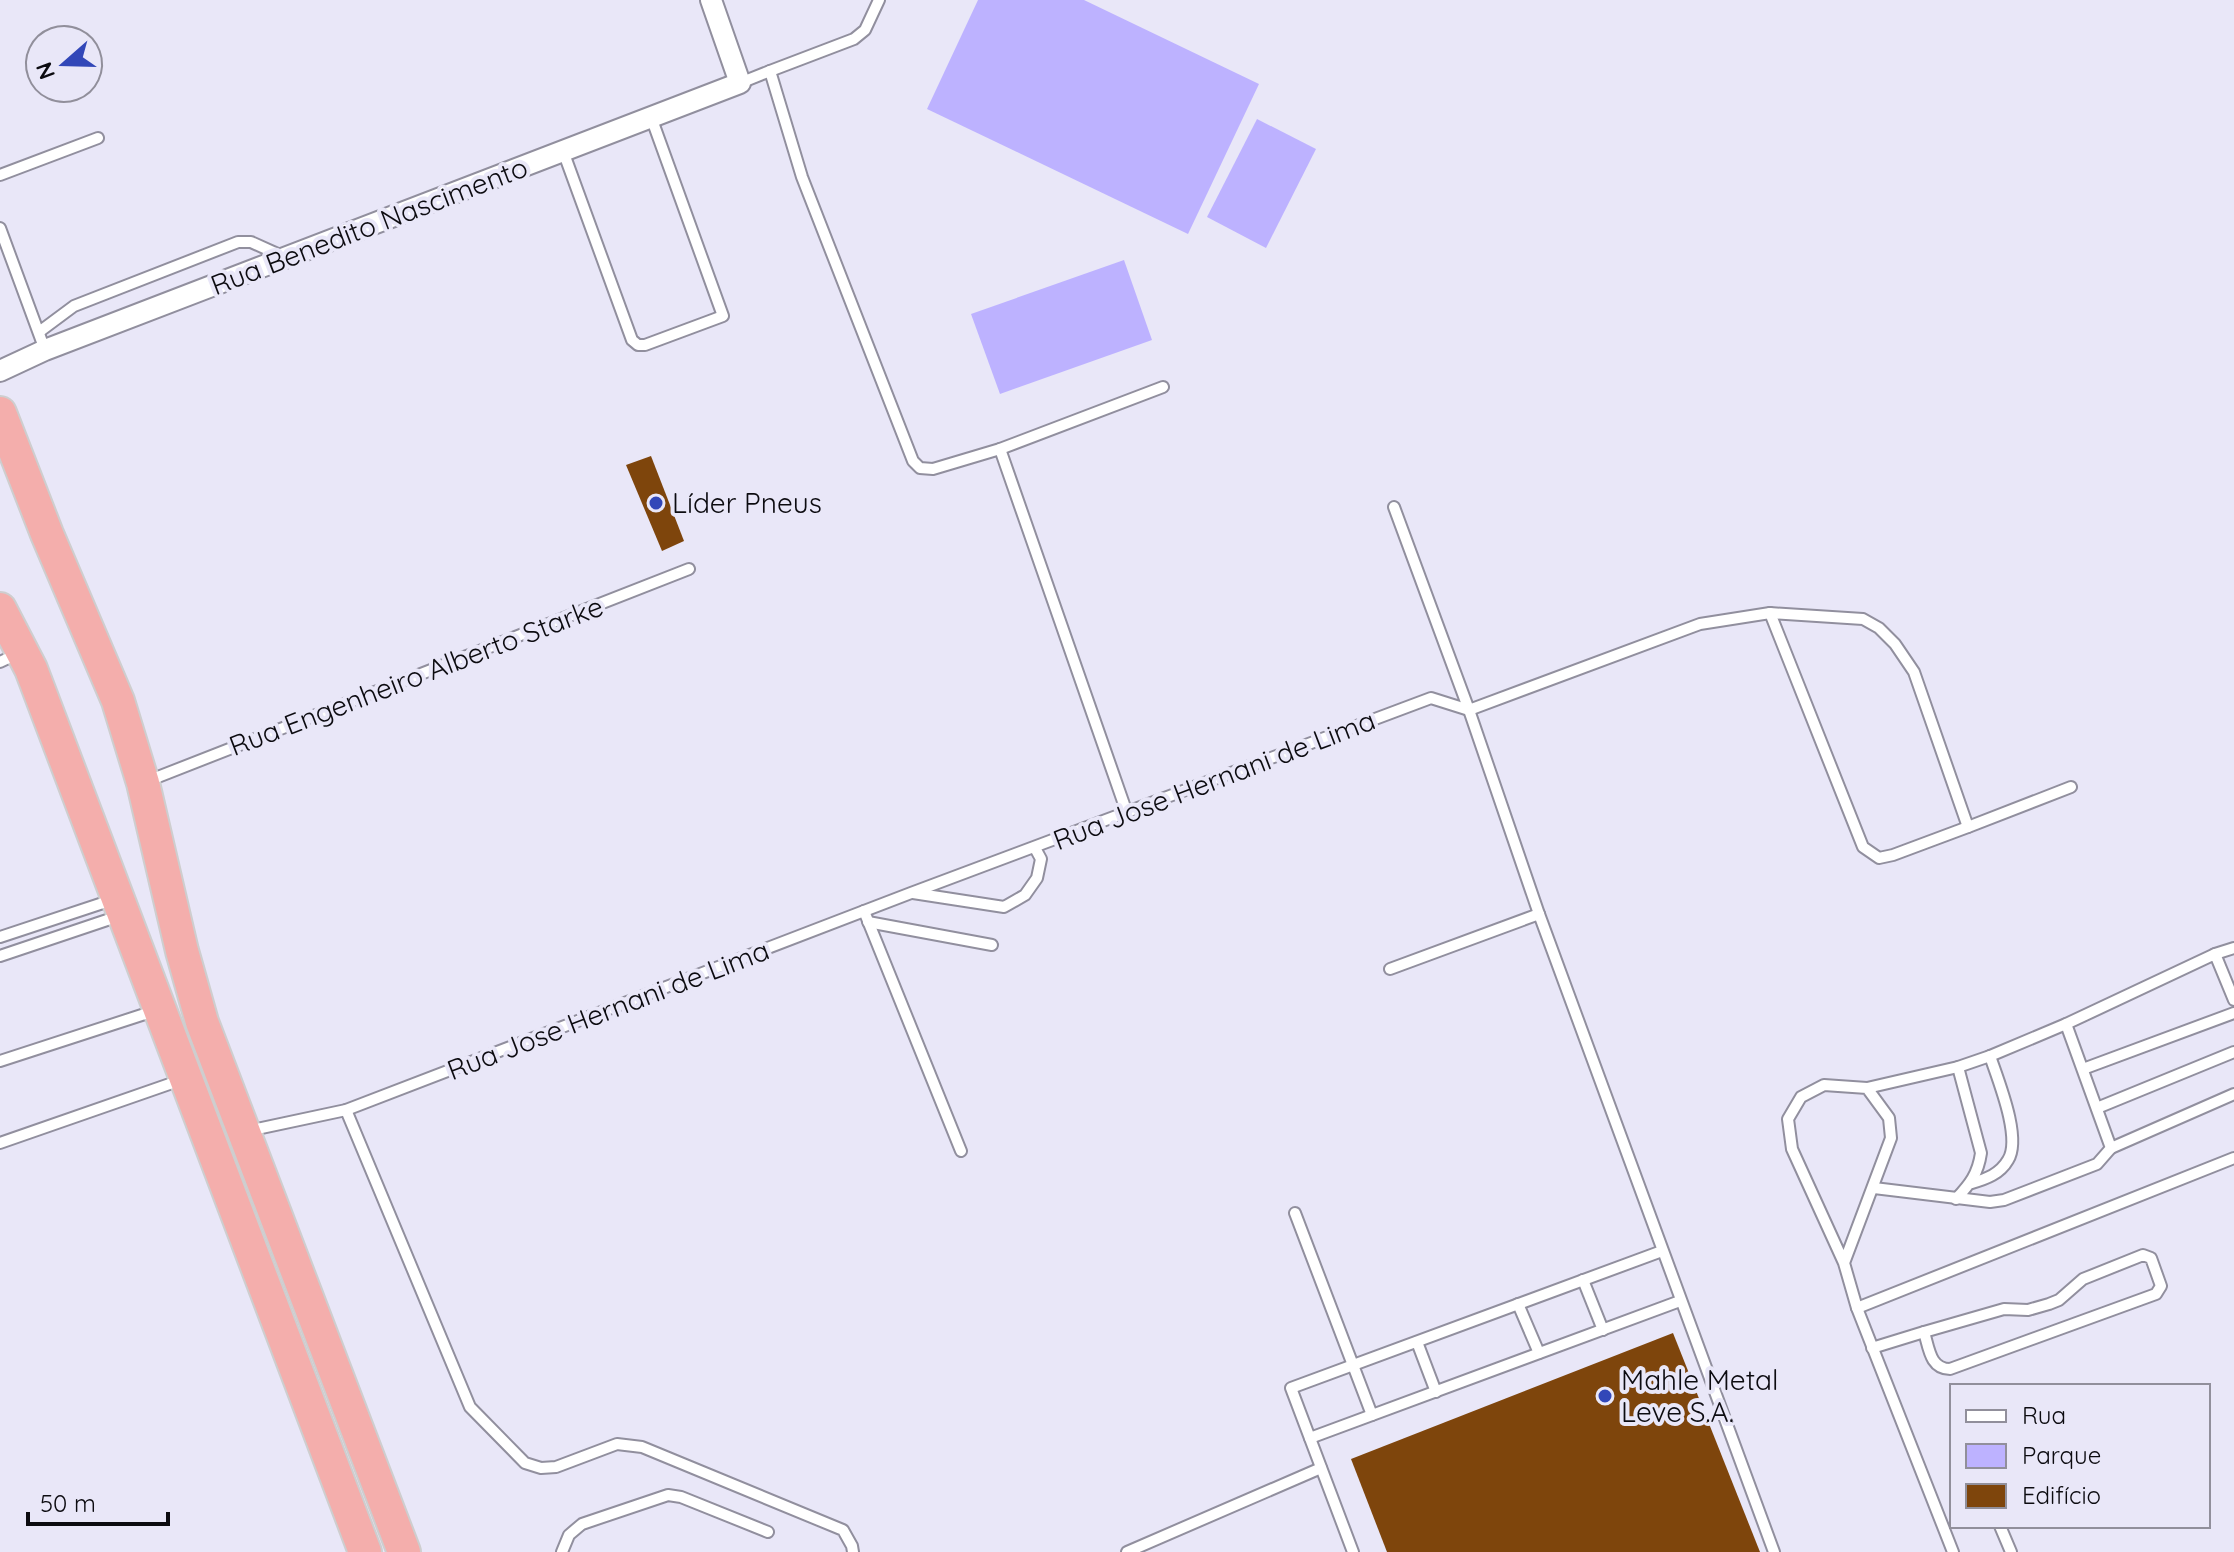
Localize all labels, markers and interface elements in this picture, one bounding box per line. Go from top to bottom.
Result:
north arrow [24,24,104,104]
text: N [29,58,61,83]
street label: Rua Benedito Nascimento [205,149,532,302]
place label: Líder Pneus [672,485,822,520]
marker: Líder Pneus [647,494,665,512]
street label: Rua Engenheiro Alberto Starke [224,588,608,763]
street label: Rua Jose Hernani de Lima [1048,702,1380,857]
street label: Rua Jose Hernani de Lima [442,932,774,1087]
place label: Mahle Metal Leve S.A. [1621,1362,1779,1429]
legend [1950,1384,2210,1528]
marker: Mahle Metal Leve S.A. [1596,1387,1614,1405]
text: Rua [2022,1400,2066,1430]
text: Parque [2022,1440,2101,1470]
scale bar [28,1476,168,1526]
text: Edifício [2022,1480,2101,1510]
text: 50 m [40,1488,96,1518]

